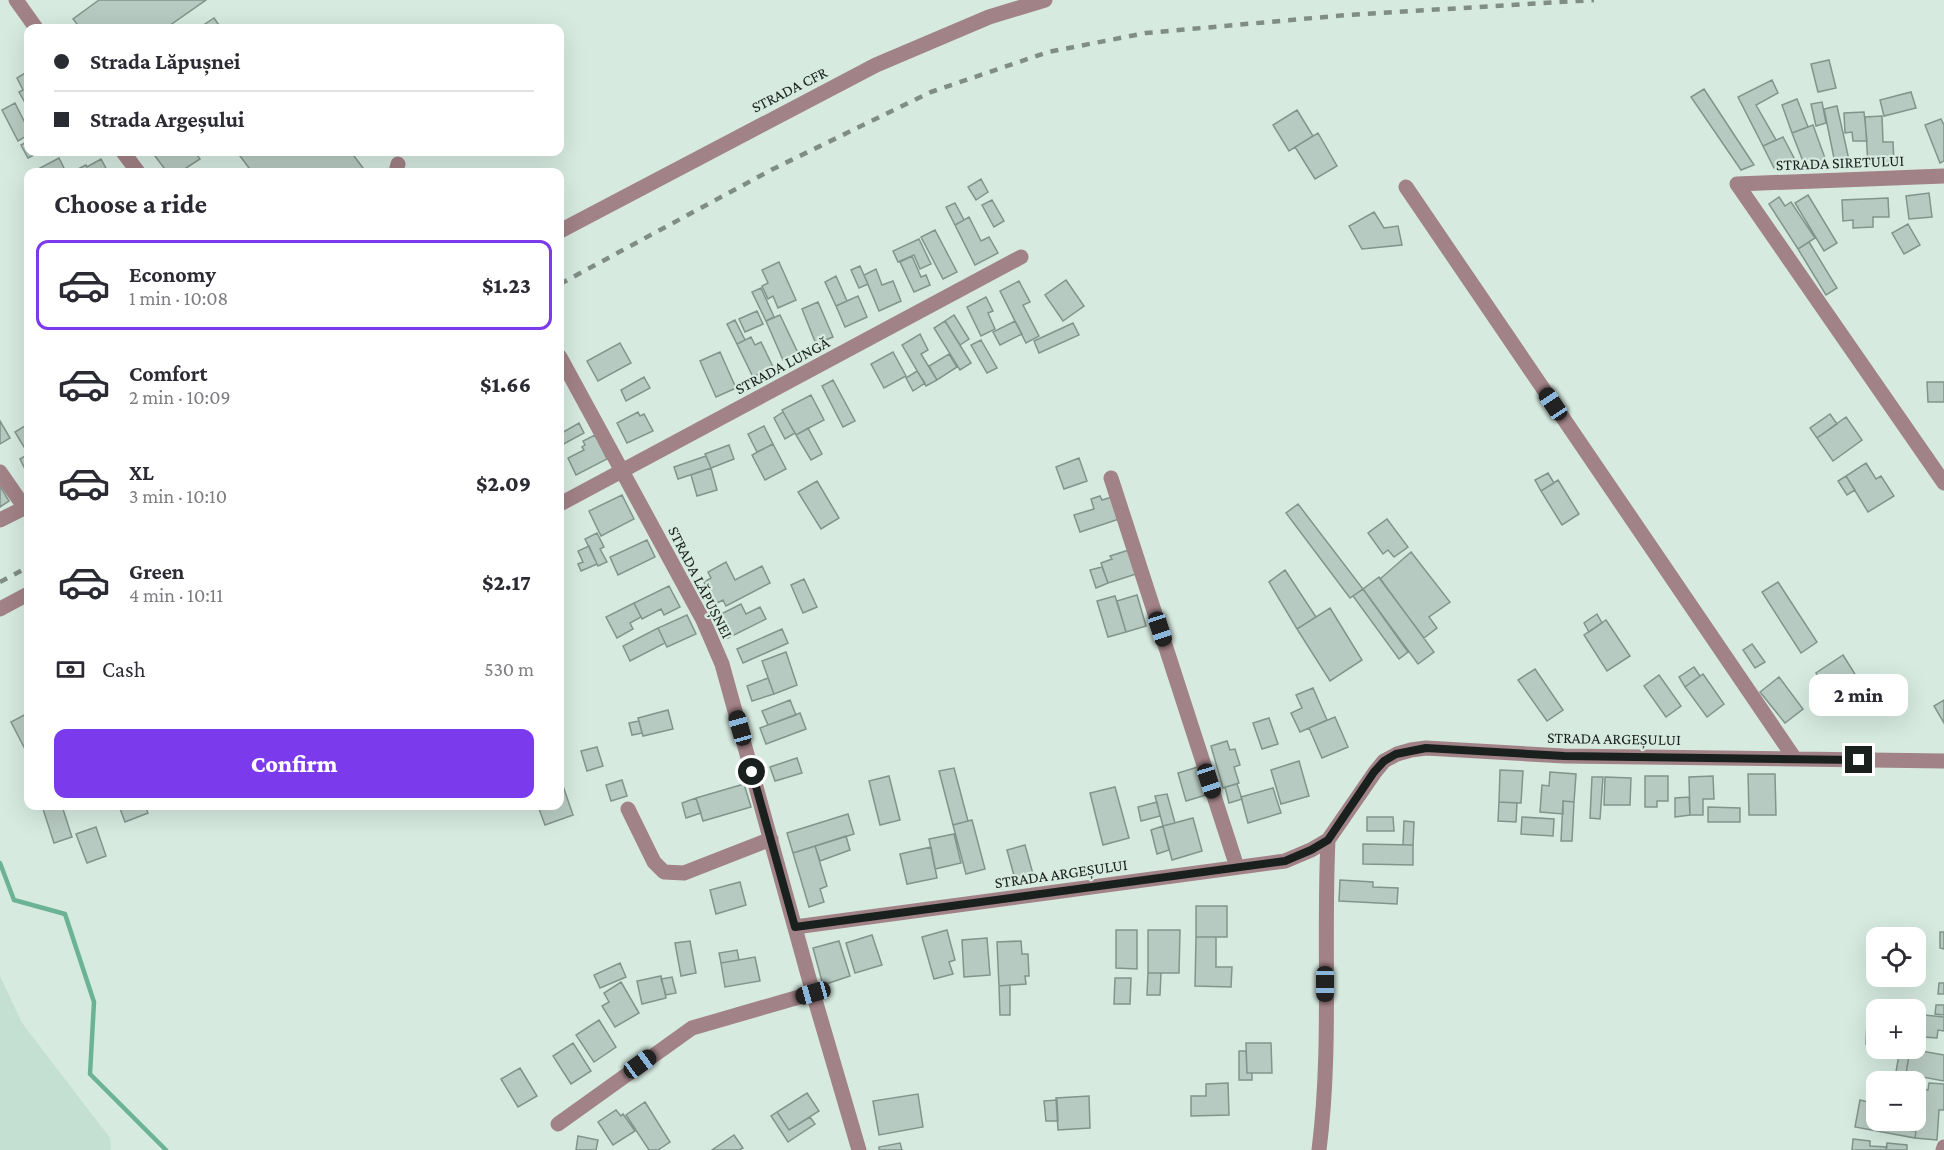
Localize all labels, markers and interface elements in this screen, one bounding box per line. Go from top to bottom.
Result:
text: Strada Lăpușnei [90,49,240,74]
street label: STRADA CFR [749,63,830,116]
text: Strada Argeșului [90,107,244,132]
street label: STRADA SIRETULUI [1776,152,1905,173]
text: Choose a ride [54,189,207,219]
icon: car [57,258,111,312]
text: Economy [129,262,216,287]
text: $1.23 [482,273,531,298]
text: 1 min · 10:08 [129,287,228,309]
street label: STRADA LUNGĂ [732,333,833,397]
icon: car [57,357,111,411]
text: Comfort [129,361,207,386]
text: $1.66 [480,372,531,397]
car [1535,384,1571,424]
text: 2 min · 10:09 [129,386,231,408]
icon: car [57,456,111,510]
text: XL [129,460,154,485]
text: $2.09 [476,471,531,496]
text: 3 min · 10:10 [129,485,227,507]
street label: STRADA LĂPUȘNEI [663,523,736,642]
icon: car [57,555,111,609]
text: Green [129,559,185,584]
text: $2.17 [482,570,531,595]
text: 4 min · 10:11 [129,584,223,606]
car [1146,609,1174,649]
icon: cash [54,653,87,686]
text: Cash [102,657,146,682]
text: 530 m [484,658,534,680]
callout: 2 min [1810,673,1908,715]
text: 2 min [1834,684,1883,706]
car [726,708,754,748]
button: Confirm [54,729,534,798]
street label: STRADA ARGEȘULUI [1547,729,1681,750]
route end [1845,746,1872,773]
route start [738,758,765,785]
car [1195,761,1223,801]
street label: STRADA ARGEȘULUI [994,856,1129,893]
map controls [1866,927,1926,1131]
button: locate [1866,927,1926,987]
car [1316,966,1334,1002]
car [793,979,833,1007]
button: + [1866,999,1926,1059]
car [620,1046,660,1082]
button: − [1866,1071,1926,1131]

